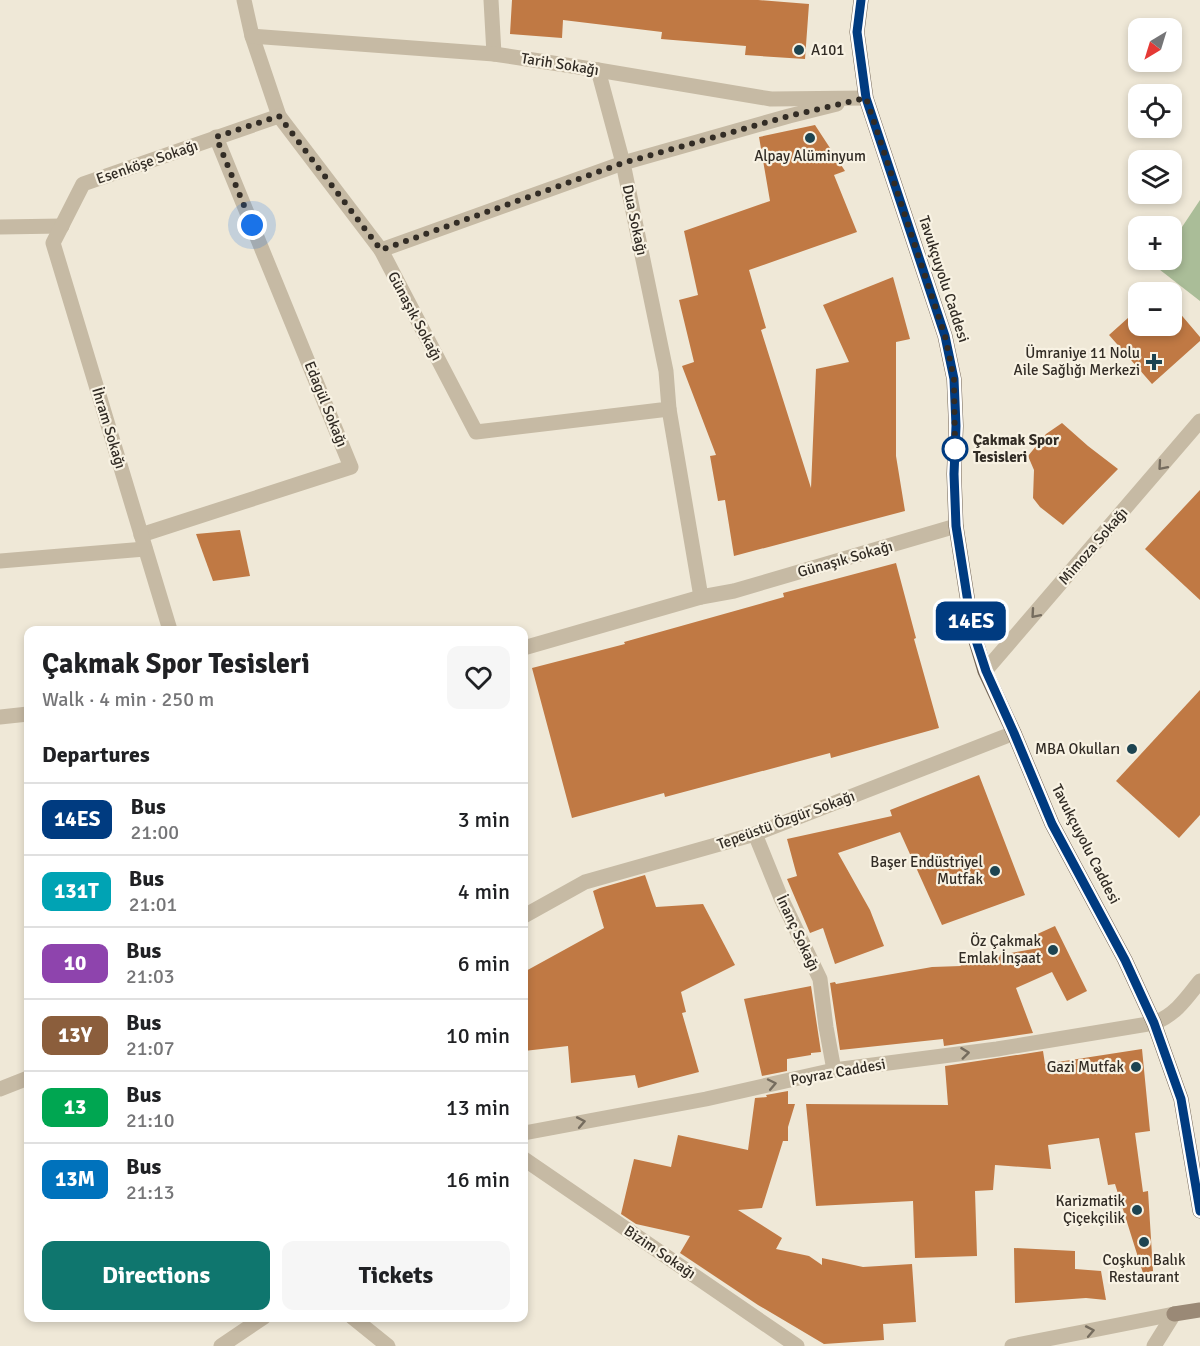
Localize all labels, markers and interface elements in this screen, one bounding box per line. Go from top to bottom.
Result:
north arrow [1128,18,1182,72]
map controls [1128,18,1182,336]
place label: A101 [811,41,844,59]
marker: A101 [792,43,806,57]
street label: Tarih Sokağı [520,49,600,79]
button: locate [1128,84,1182,138]
marker: Alpay Alüminyum [803,131,817,145]
street label: Esenköşe Sokağı [94,136,200,188]
place label: Alpay Alüminyum [754,147,866,165]
button: layers [1128,150,1182,204]
street label: Dua Sokağı [619,183,651,257]
your location [237,210,267,240]
street label: Tavukçuyolu Caddesi [915,213,973,345]
button: + [1128,216,1182,270]
street label: Günaşık Sokağı [384,268,446,364]
button: − [1128,282,1182,336]
place label: Ümraniye 11 Nolu Aile Sağlığı Merkezi [1014,344,1140,379]
marker: Ümraniye 11 Nolu Aile Sağlığı Merkezi [1145,353,1163,371]
street label: Edagül Sokağı [301,359,351,449]
street label: İhram Sokağı [88,385,130,471]
place label: Çakmak Spor Tesisleri [973,431,1059,466]
marker: Çakmak Spor Tesisleri [942,436,968,462]
one-way arrow [1158,459,1169,470]
street label: Mimoza Sokağı [1055,504,1131,588]
street label: Günaşık Sokağı [795,537,895,581]
line badge: 14ES [929,602,1013,640]
one-way arrow [1031,607,1042,618]
text: 14ES [948,608,994,634]
button: heart [447,646,510,709]
text: Çakmak Spor Tesisleri [42,647,310,681]
text: Walk · 4 min · 250 m [42,687,214,712]
place label: MBA Okulları [1035,740,1120,758]
text: Departures [42,741,150,768]
marker: MBA Okulları [1125,742,1139,756]
street label: Tavukçuyolu Caddesi [1048,781,1124,907]
street label: Tepeüstü Özgür Sokağı [715,787,857,853]
text: Bus [130,793,166,820]
text: 14ES [54,806,100,832]
text: 3 min [458,806,510,833]
text: 21:00 [130,820,179,845]
place label: Başer Endüstriyel Mutfak [870,853,983,888]
marker: Başer Endüstriyel Mutfak [988,864,1002,878]
text: Bus [129,865,164,892]
text: 131T [54,878,99,904]
text: 4 min [458,878,510,905]
text: 21:01 [129,892,177,917]
street label: İnanç Sokağı [773,892,823,974]
place label: Öz Çakmak Emlak İnşaat [958,932,1041,967]
text: Bus [126,937,161,964]
marker: Öz Çakmak Emlak İnşaat [1046,943,1060,957]
text: 10 [64,950,86,976]
text: 6 min [458,950,510,977]
text: 21:03 [126,964,175,989]
text: Bus [126,1009,161,1036]
text: 13Y [58,1022,92,1048]
text: 10 min [446,1022,510,1049]
text: 21:07 [126,1036,175,1061]
one-way arrow [960,1048,969,1060]
street label: Poyraz Caddesi [789,1055,887,1089]
place label: Gazi Mutfak [1047,1058,1124,1076]
marker: Gazi Mutfak [1129,1060,1143,1074]
one-way arrow [767,1078,777,1091]
text: Bus [126,1081,161,1108]
text: 13 [64,1094,86,1120]
text: 13 min [446,1094,510,1121]
text: 21:10 [126,1108,175,1133]
one-way arrow [576,1116,586,1129]
text: Bus [126,1153,161,1180]
text: 13M [55,1166,95,1192]
text: 16 min [446,1166,510,1193]
text: 21:13 [126,1180,175,1205]
place label: Karizmatik Çiçekçilik [1056,1192,1125,1227]
marker: Karizmatik Çiçekçilik [1130,1203,1144,1217]
street label: Bizim Sokağı [621,1222,699,1282]
marker: Coşkun Balık Restaurant [1137,1235,1151,1249]
button: Directions [42,1241,270,1310]
button: Tickets [282,1241,510,1310]
place label: Coşkun Balık Restaurant [1103,1251,1186,1286]
one-way arrow [1084,1325,1094,1338]

